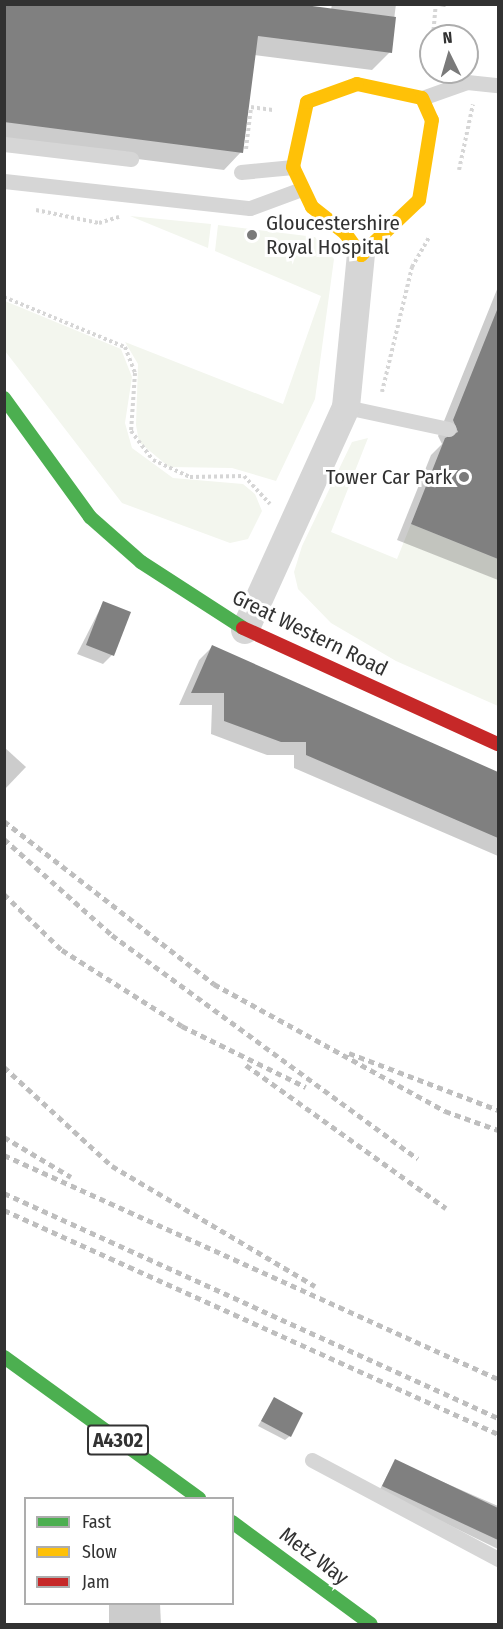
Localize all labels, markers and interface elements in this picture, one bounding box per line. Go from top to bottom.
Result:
north arrow [419,24,479,84]
text: N [442,28,453,47]
place label: Gloucestershire Royal Hospital [266,210,400,260]
marker: Gloucestershire Royal Hospital [243,226,261,244]
place label: Tower Car Park [326,464,452,490]
marker: Tower Car Park [457,470,471,484]
street label: Great Western Road [228,584,392,682]
road number: A4302 [86,1423,150,1457]
legend [24,1497,234,1605]
text: Fast [82,1511,111,1533]
street label: Metz Way [275,1522,353,1590]
text: Slow [82,1541,117,1563]
text: Jam [82,1571,110,1593]

